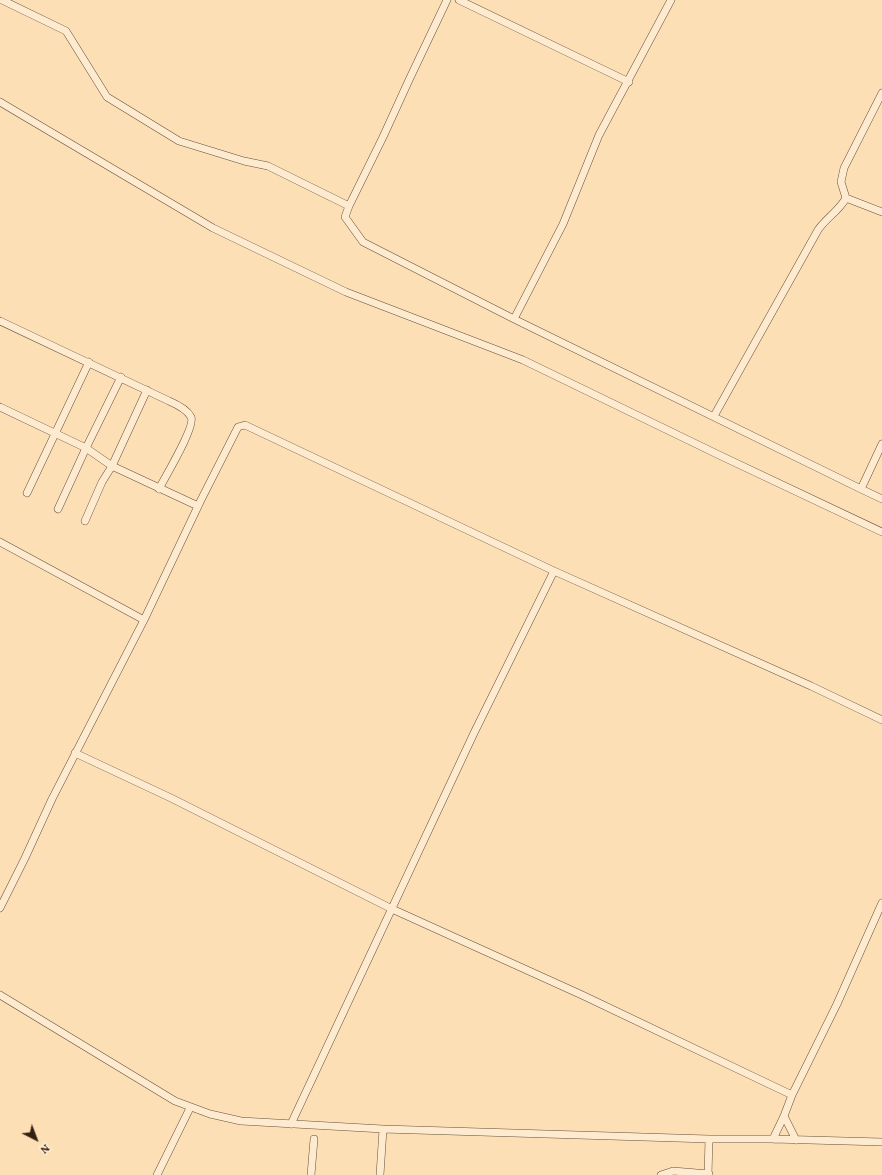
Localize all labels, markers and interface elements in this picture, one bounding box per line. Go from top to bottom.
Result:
north arrow [16,1119,56,1159]
text: N [36,1140,52,1157]

